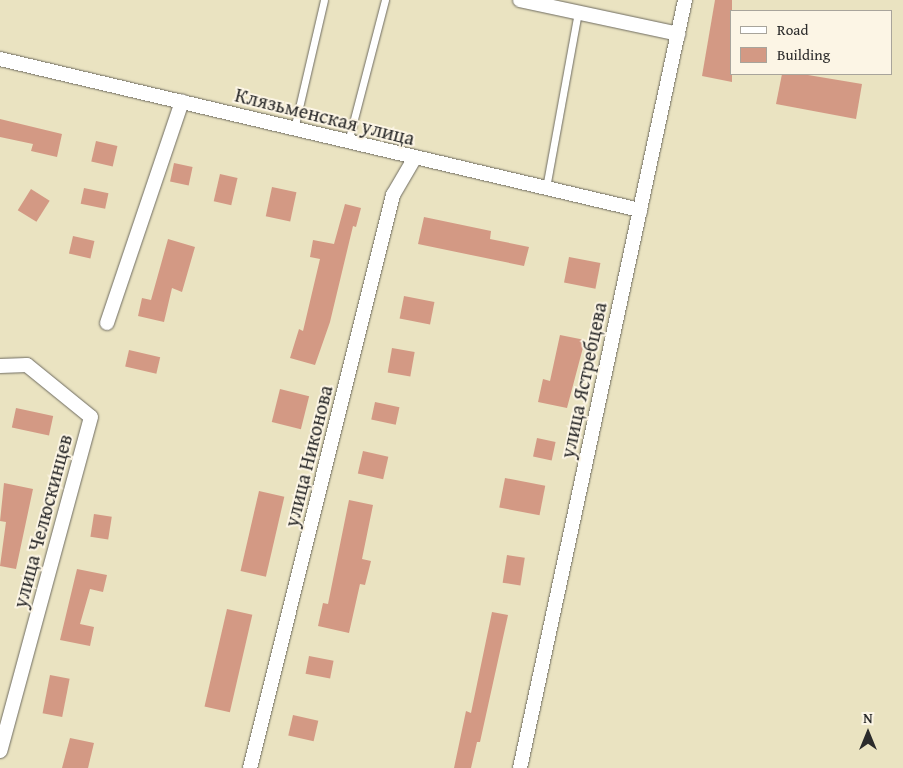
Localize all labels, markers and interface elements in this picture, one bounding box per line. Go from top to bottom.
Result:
legend [730,10,893,75]
text: Road [777,19,808,40]
text: Building [777,44,830,65]
street label: Клязьменская улица [233,82,417,150]
street label: улица Ястребцева [555,300,611,460]
street label: улица Никонова [279,383,337,529]
street label: улица Челюскинцев [7,432,77,610]
north arrow [843,708,893,758]
text: N [863,708,873,728]

